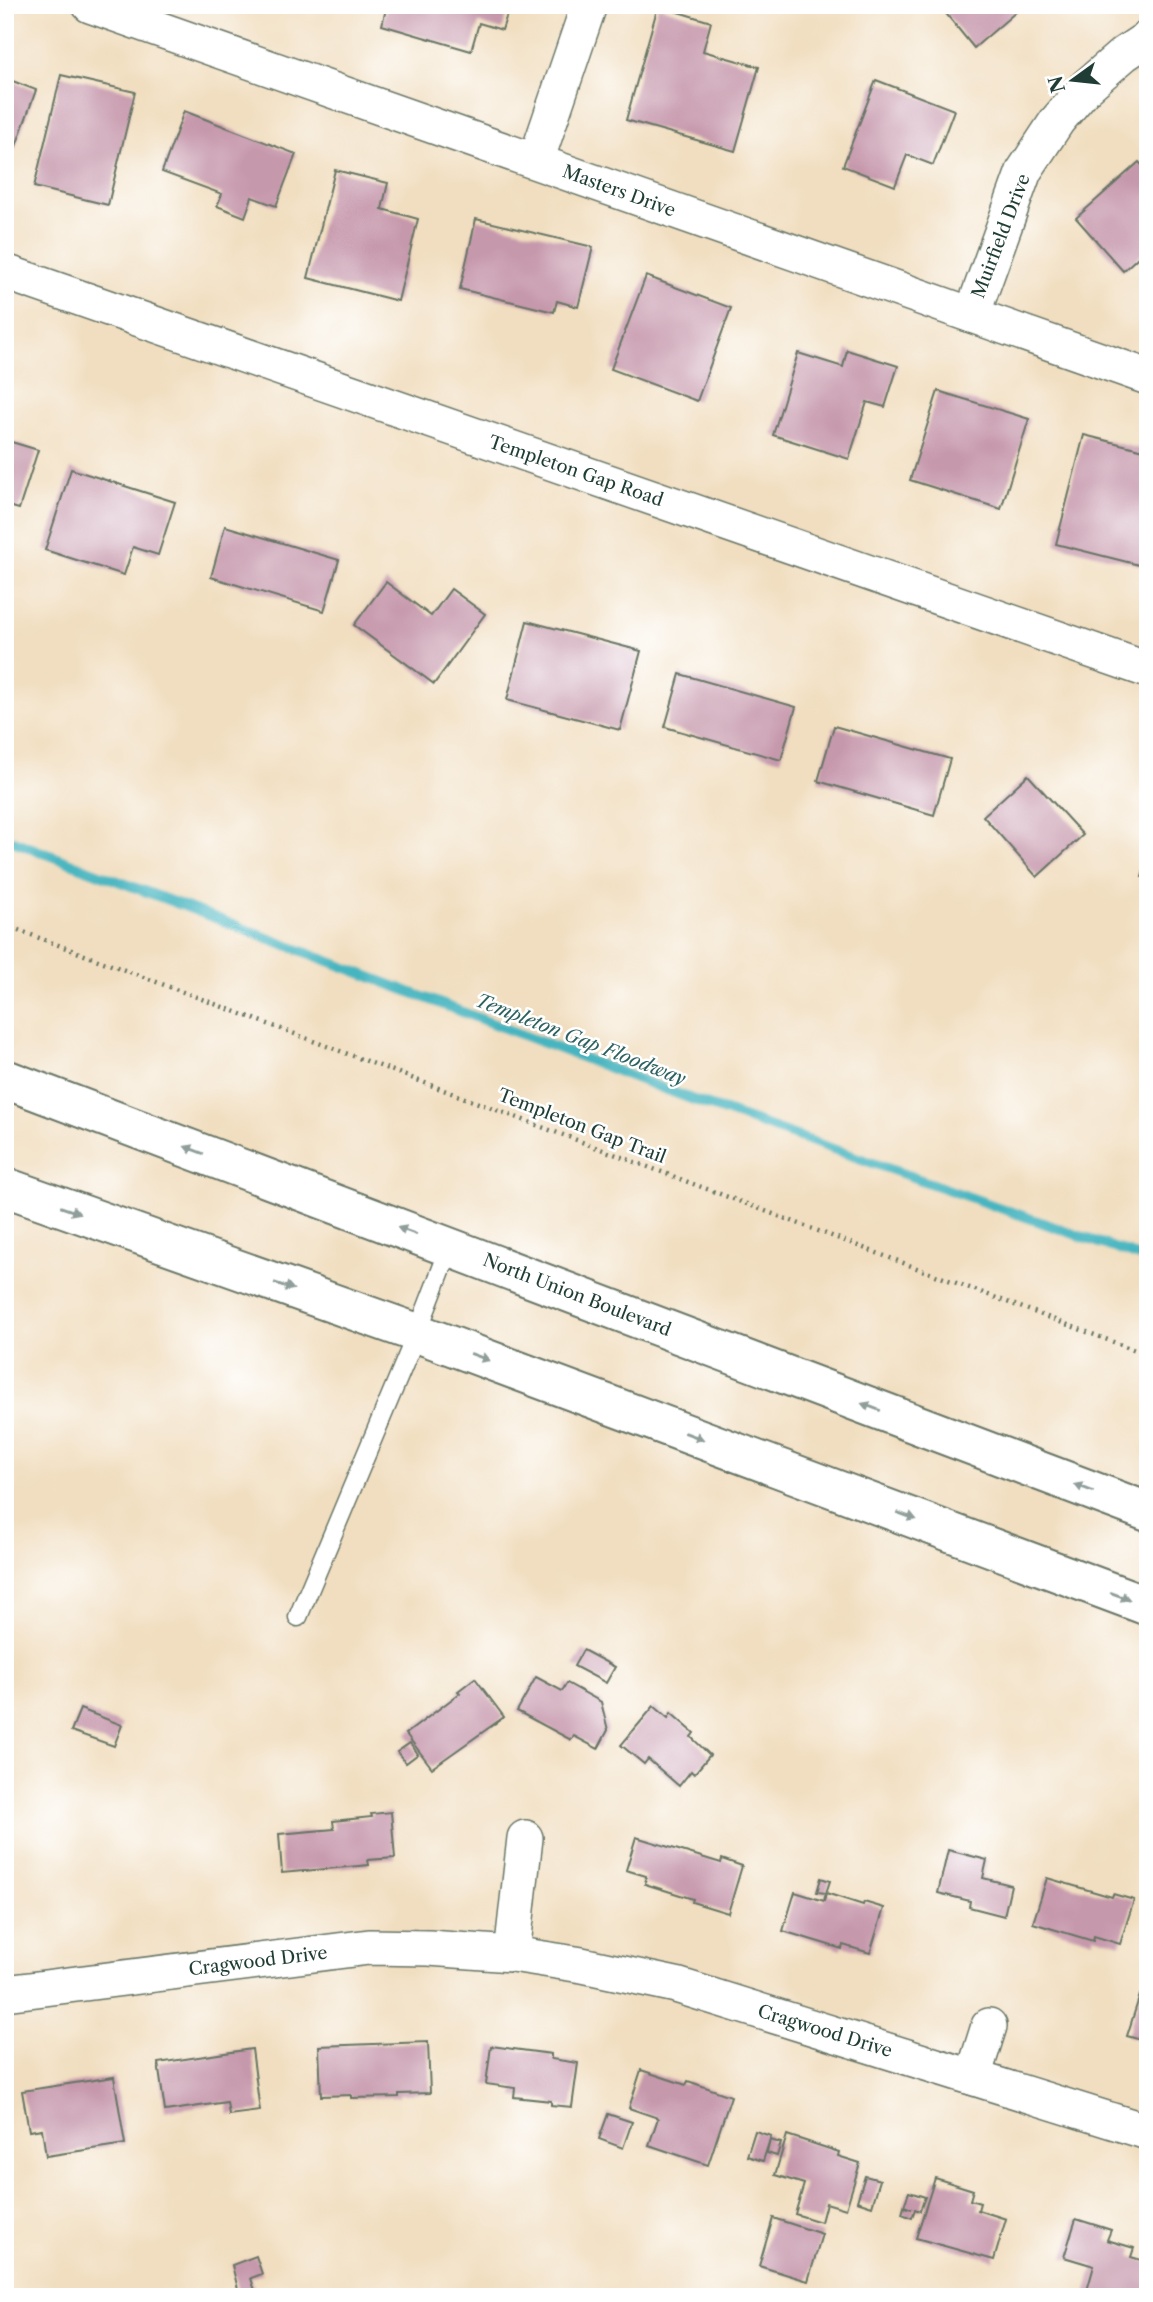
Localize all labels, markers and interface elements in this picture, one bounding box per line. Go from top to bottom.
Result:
north arrow [1038,46,1108,116]
text: N [1044,73,1070,95]
street label: Masters Drive [559,160,679,222]
street label: Muirfield Drive [967,171,1035,301]
street label: Templeton Gap Road [486,431,666,511]
water label: Templeton Gap Floodway [472,989,690,1090]
street label: Templeton Gap Trail [495,1084,669,1168]
one-way arrow [183,1144,204,1155]
one-way arrow [59,1205,80,1216]
one-way arrow [396,1225,417,1236]
street label: North Union Boulevard [480,1249,674,1341]
one-way arrow [274,1281,295,1292]
one-way arrow [470,1351,491,1362]
one-way arrow [861,1401,882,1412]
one-way arrow [683,1431,704,1442]
one-way arrow [1073,1482,1094,1493]
one-way arrow [896,1511,917,1522]
one-way arrow [1109,1590,1130,1601]
street label: Cragwood Drive [187,1942,329,1980]
street label: Cragwood Drive [755,2000,895,2062]

